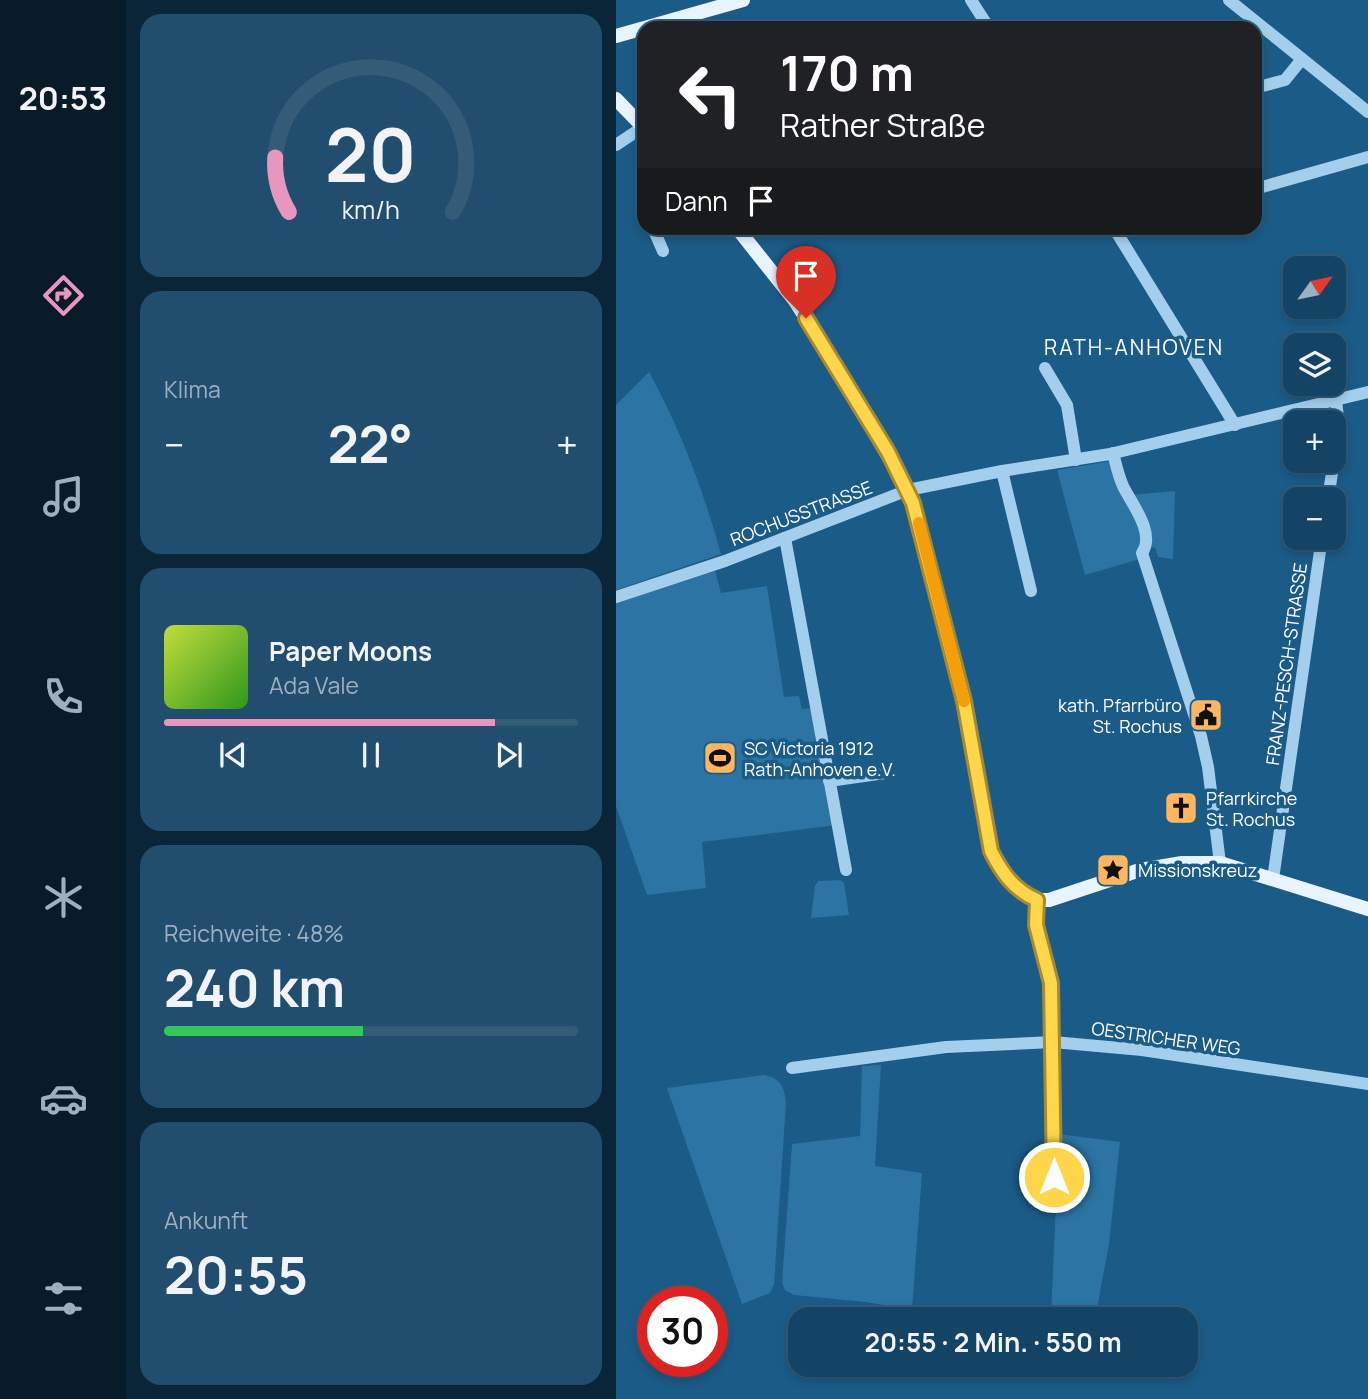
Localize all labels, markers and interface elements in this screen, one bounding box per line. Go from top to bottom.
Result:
text: 170 m [780,39,914,106]
icon: left [665,49,756,140]
text: 20:53 [19,76,107,120]
text: Rather Straße [780,103,986,147]
text: 20 [325,104,417,204]
icon: arrive [742,182,780,220]
text: Dann [665,183,728,219]
text: km/h [342,191,400,226]
pin [776,246,836,318]
north arrow [1283,256,1346,318]
map controls [1283,256,1346,550]
icon: arrive [787,257,825,295]
icon: directions [39,271,88,320]
district label: RATH-ANHOVEN [1044,333,1224,361]
button: layers [1283,333,1346,396]
text: Klima [164,373,221,405]
text: 22° [328,408,413,479]
button: + [1283,410,1346,473]
text: − [164,418,185,470]
text: + [556,418,578,470]
icon: music [39,472,88,521]
street label: ROCHUSSTRASSE [727,475,875,551]
button: − [1283,487,1346,550]
street label: FRANZ-PESCH-STRASSE [1260,561,1312,767]
text: Paper Moons [269,633,432,669]
text: Ada Vale [269,669,359,701]
icon: phone [39,672,88,721]
place label: kath. Pfarrbüro St. Rochus [1058,693,1182,738]
public building icon: kath. Pfarrbüro St. Rochus [1187,696,1225,734]
icon: previous [214,736,252,774]
icon: pause [352,736,390,774]
icon: next [490,736,528,774]
place label: SC Victoria 1912 Rath-Anhoven e.V. [744,736,896,781]
sports icon: SC Victoria 1912 Rath-Anhoven e.V. [701,739,739,777]
place label: Pfarrkirche St. Rochus [1206,786,1297,831]
church icon: Pfarrkirche St. Rochus [1162,789,1200,827]
place icon: Missionskreuz [1094,851,1132,889]
place label: Missionskreuz [1138,858,1257,882]
icon: climate [39,873,88,922]
text: Reichweite · 48% [164,917,344,949]
text: 240 km [164,952,345,1023]
street label: OESTRICHER WEG [1090,1016,1242,1060]
icon: car [39,1074,88,1123]
position arrow [1017,1140,1091,1214]
text: Ankunft [164,1204,248,1236]
text: 20:55 [164,1239,308,1310]
icon: filters [39,1274,88,1323]
speed limit sign: 30 [637,1286,728,1377]
text: 20:55 · 2 Min. · 550 m [864,1324,1122,1360]

